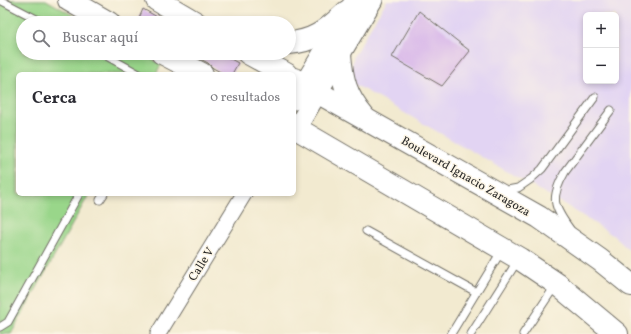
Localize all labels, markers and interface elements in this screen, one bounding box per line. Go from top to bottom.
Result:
map controls [583,12,619,84]
button: + [583,12,619,48]
search box [16,16,296,60]
icon: search [30,27,52,49]
text: Buscar aquí [62,28,138,49]
button: − [583,48,619,84]
text: Cerca [32,87,77,110]
text: 0 resultados [210,89,280,107]
street label: Boulevard Ignacio Zaragoza [398,133,533,220]
street label: Calle V [185,245,218,284]

